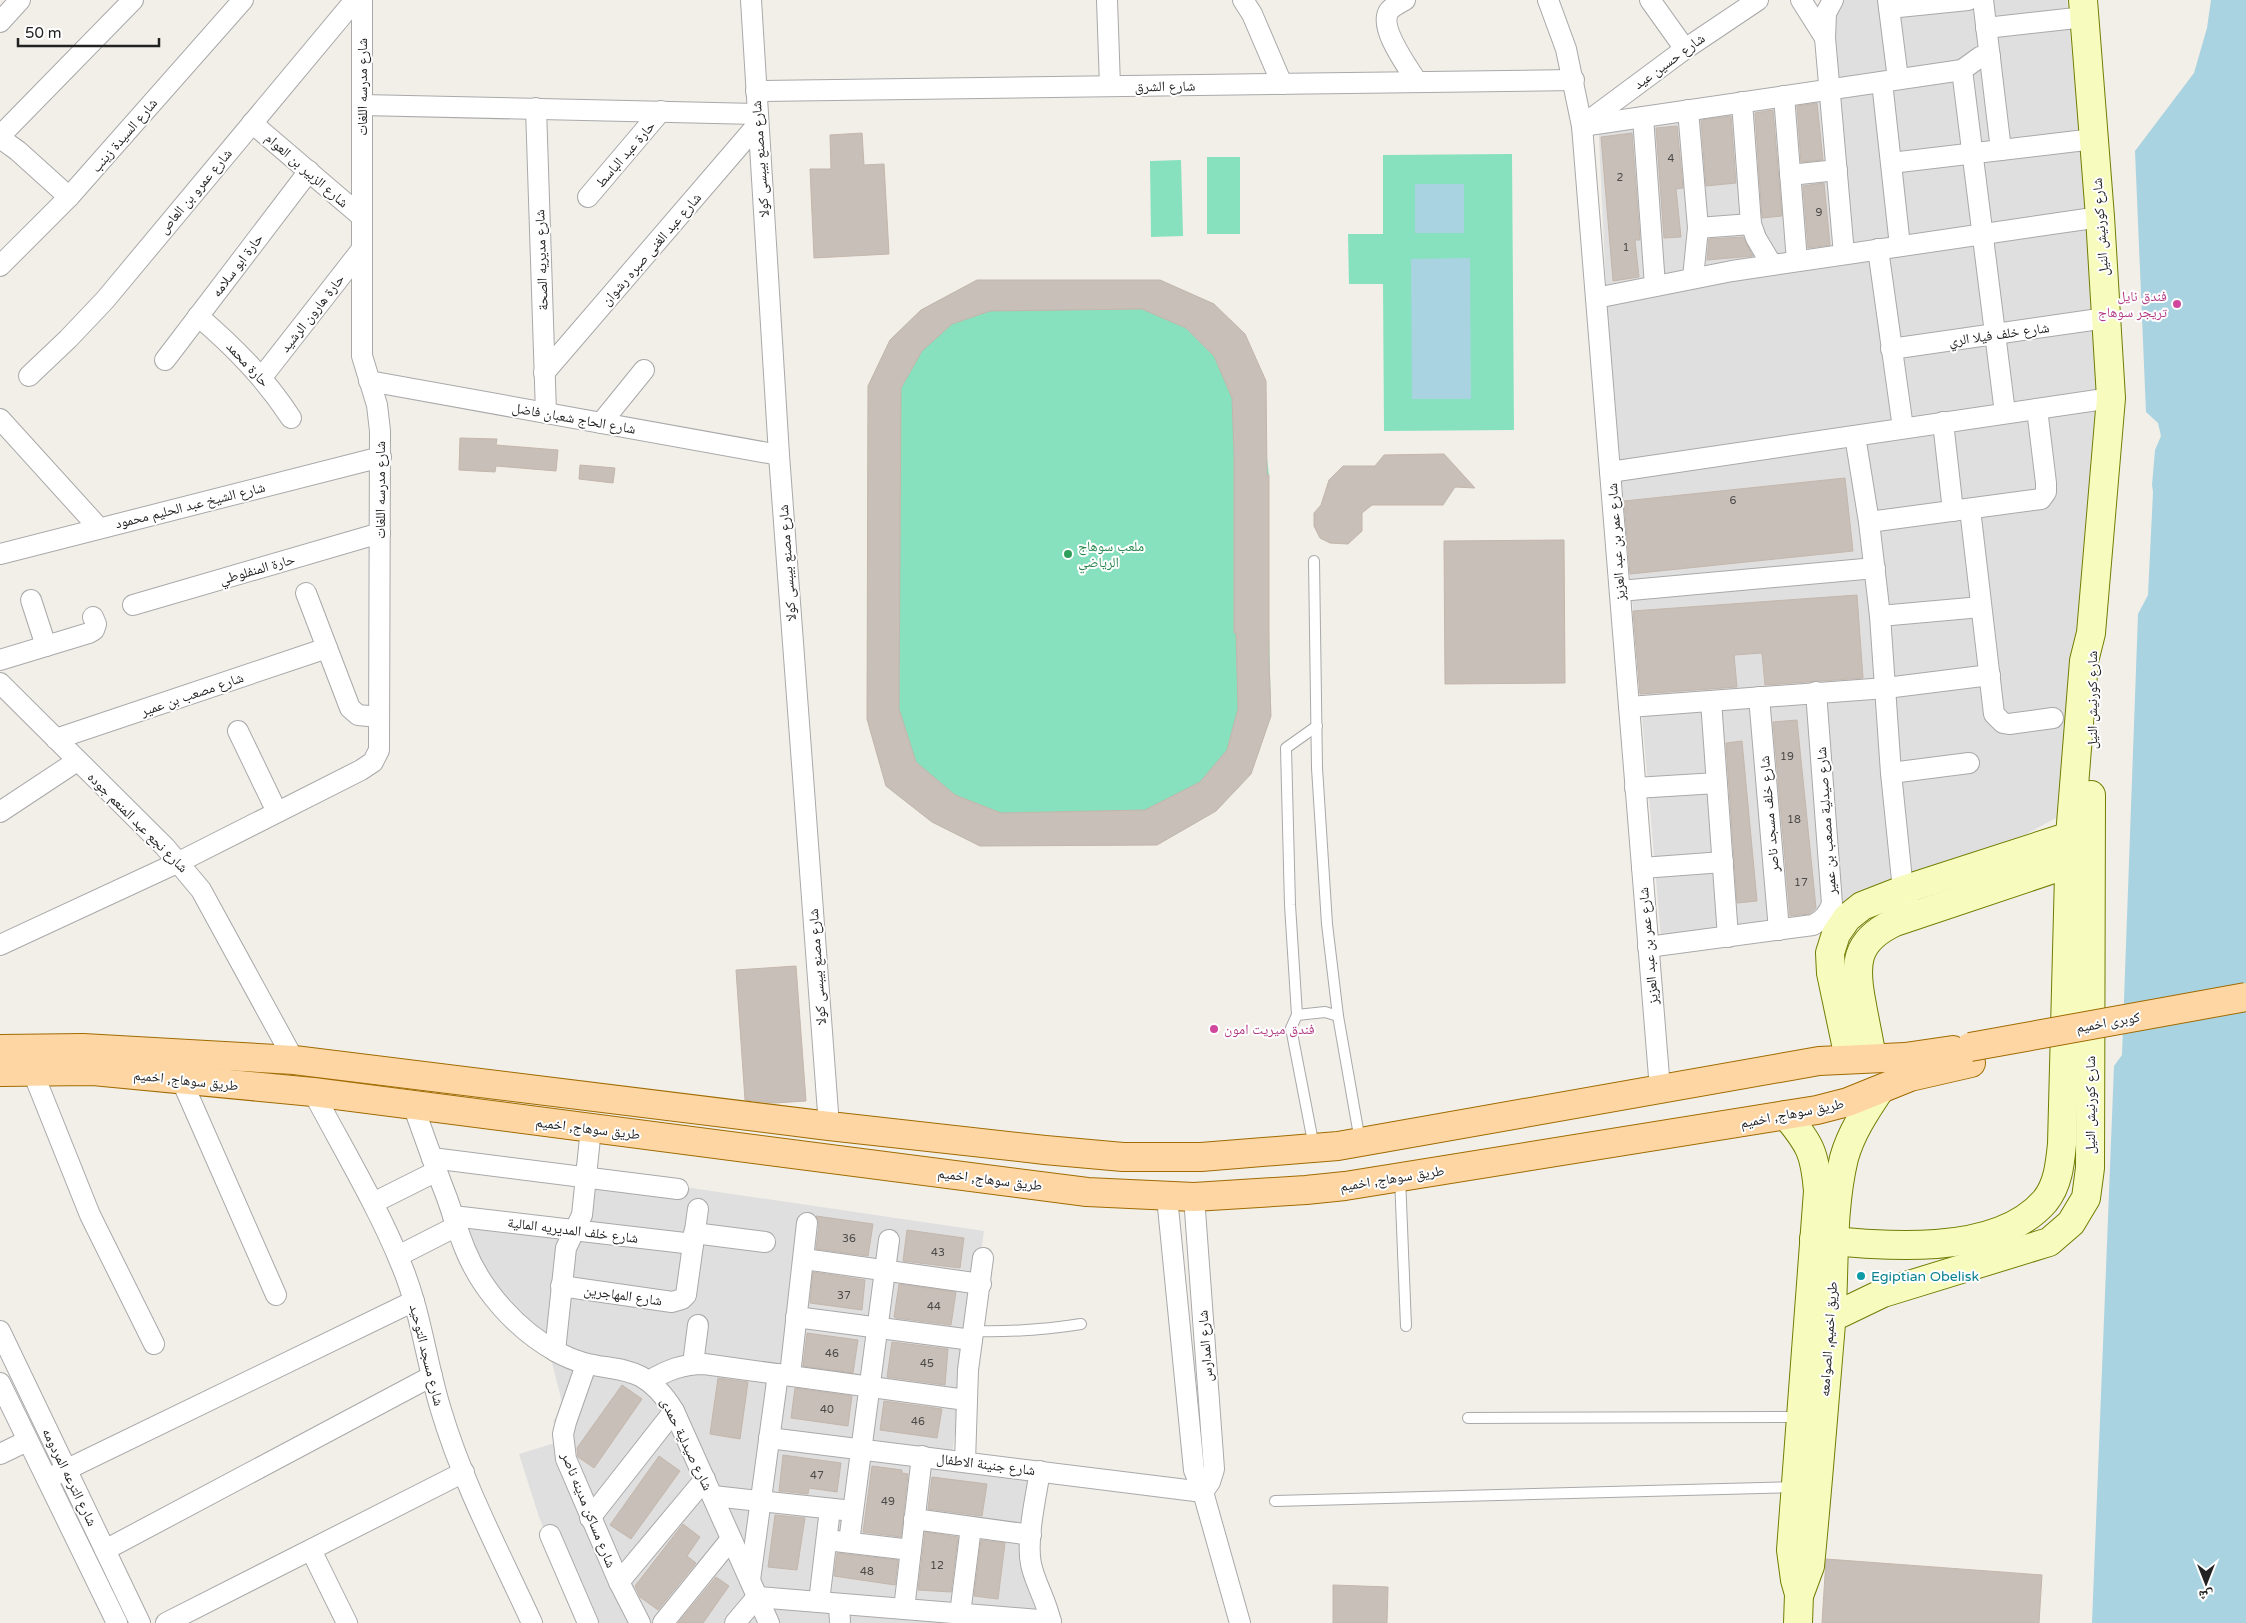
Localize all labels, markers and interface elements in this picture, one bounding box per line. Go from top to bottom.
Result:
scale bar [18,15,159,47]
text: 50 m [25,24,62,42]
street label: شارع حسين عيد [1630,30,1709,94]
street label: شارع مدرسه اللغات [354,38,372,136]
street label: شارع الشرق [1135,77,1195,97]
street label: شارع السيدة زينب [88,95,162,177]
street label: شارع مصنع بيبسى كولا [748,100,774,218]
street label: حارة عبد الباسط [592,118,659,191]
street label: شارع الزبير بن العوام [261,130,352,212]
street label: شارع عمرو بن العاص [155,145,237,238]
house number: 4 [1668,152,1675,165]
house number: 2 [1617,171,1624,184]
street label: شارع كورنيش النيل [2089,177,2113,277]
street label: شارع عبد الغنى صبره رشوان [598,189,706,310]
house number: 9 [1816,206,1823,219]
street label: شارع مديريه الصحة [531,209,553,311]
street label: حارة ابو سلامه [208,230,267,300]
house number: 1 [1623,241,1629,254]
street label: حارة هارون الرشيد [277,271,348,356]
place label: فندق نايل تريجر سوهاج [2098,288,2167,322]
marker: فندق نايل تريجر سوهاج [2171,298,2183,310]
street label: شارع خلف فيلا الري [1948,319,2051,352]
street label: حارة محمد [223,338,273,390]
street label: شارع الحاج شعبان فاضل [511,399,637,439]
street label: شارع مدرسه اللغات [372,441,390,539]
street label: شارع الشيخ عبد الحليم محمود [113,479,267,533]
street label: شارع عمر بن عبد العزيز [1604,483,1630,602]
house number: 6 [1730,494,1737,507]
street label: شارع مصنع بيبسى كولا [775,504,801,622]
place label: ملعب سوهاج الرياضي [1078,538,1144,574]
marker: ملعب سوهاج الرياضي [1062,548,1074,560]
street label: حارة المنفلوطي [217,551,298,591]
street label: شارع كورنيش النيل [2084,651,2102,749]
street label: شارع مصعب بن عمير [138,669,246,721]
street label: شارع صيدلية مصعب بن عمير [1813,746,1841,897]
house number: 19 [1780,750,1794,763]
street label: شارع خلف مسجد ناصر [1756,755,1784,874]
street label: شارع نجع عبد المنعم جوده [83,769,191,877]
house number: 18 [1787,813,1801,826]
house number: 17 [1794,876,1808,889]
street label: شارع عمر بن عبد العزيز [1635,886,1663,1006]
street label: شارع مصنع بيبسى كولا [805,908,831,1026]
street label: كوبرى اخميم [2075,1008,2142,1037]
place label: فندق ميريت امون [1224,1021,1315,1038]
marker: فندق ميريت امون [1208,1023,1220,1035]
street label: شارع كورنيش النيل [2082,1056,2100,1154]
street label: طريق سوهاج, اخميم [133,1067,239,1095]
street label: طريق سوهاج, اخميم [1739,1095,1846,1133]
street label: طريق سوهاج, اخميم [534,1114,641,1144]
street label: طريق سوهاج, اخميم [1339,1162,1446,1196]
street label: طريق سوهاج, اخميم [936,1165,1043,1195]
street label: شارع خلف المديريه المالية [506,1214,639,1248]
house number: 36 [842,1232,856,1245]
house number: 43 [931,1246,945,1259]
place label: Egiptian Obelisk [1871,1268,1979,1285]
marker: Egiptian Obelisk [1855,1270,1867,1282]
street label: طريق اخميم, الصوامعه [1816,1281,1842,1397]
street label: شارع المهاجرين [583,1282,663,1310]
house number: 37 [837,1289,851,1302]
house number: 44 [927,1300,941,1313]
street label: شارع مسجد التوحيد [405,1303,447,1408]
street label: شارع المدارس [1195,1309,1217,1382]
house number: 46 [825,1347,839,1360]
house number: 45 [920,1357,934,1370]
street label: شارع صيدلية حمدى [656,1395,716,1494]
house number: 40 [820,1403,834,1416]
house number: 46 [911,1415,925,1428]
street label: شارع الترعه المردومه [38,1425,101,1530]
street label: شارع مساكن مدينه ناصر [556,1449,619,1571]
street label: شارع جنينة الاطفال [935,1450,1036,1480]
house number: 47 [810,1469,824,1482]
house number: 49 [881,1495,895,1508]
north arrow [2181,1558,2231,1608]
house number: 12 [930,1559,944,1572]
house number: 48 [860,1565,874,1578]
text: ش [2198,1587,2213,1604]

